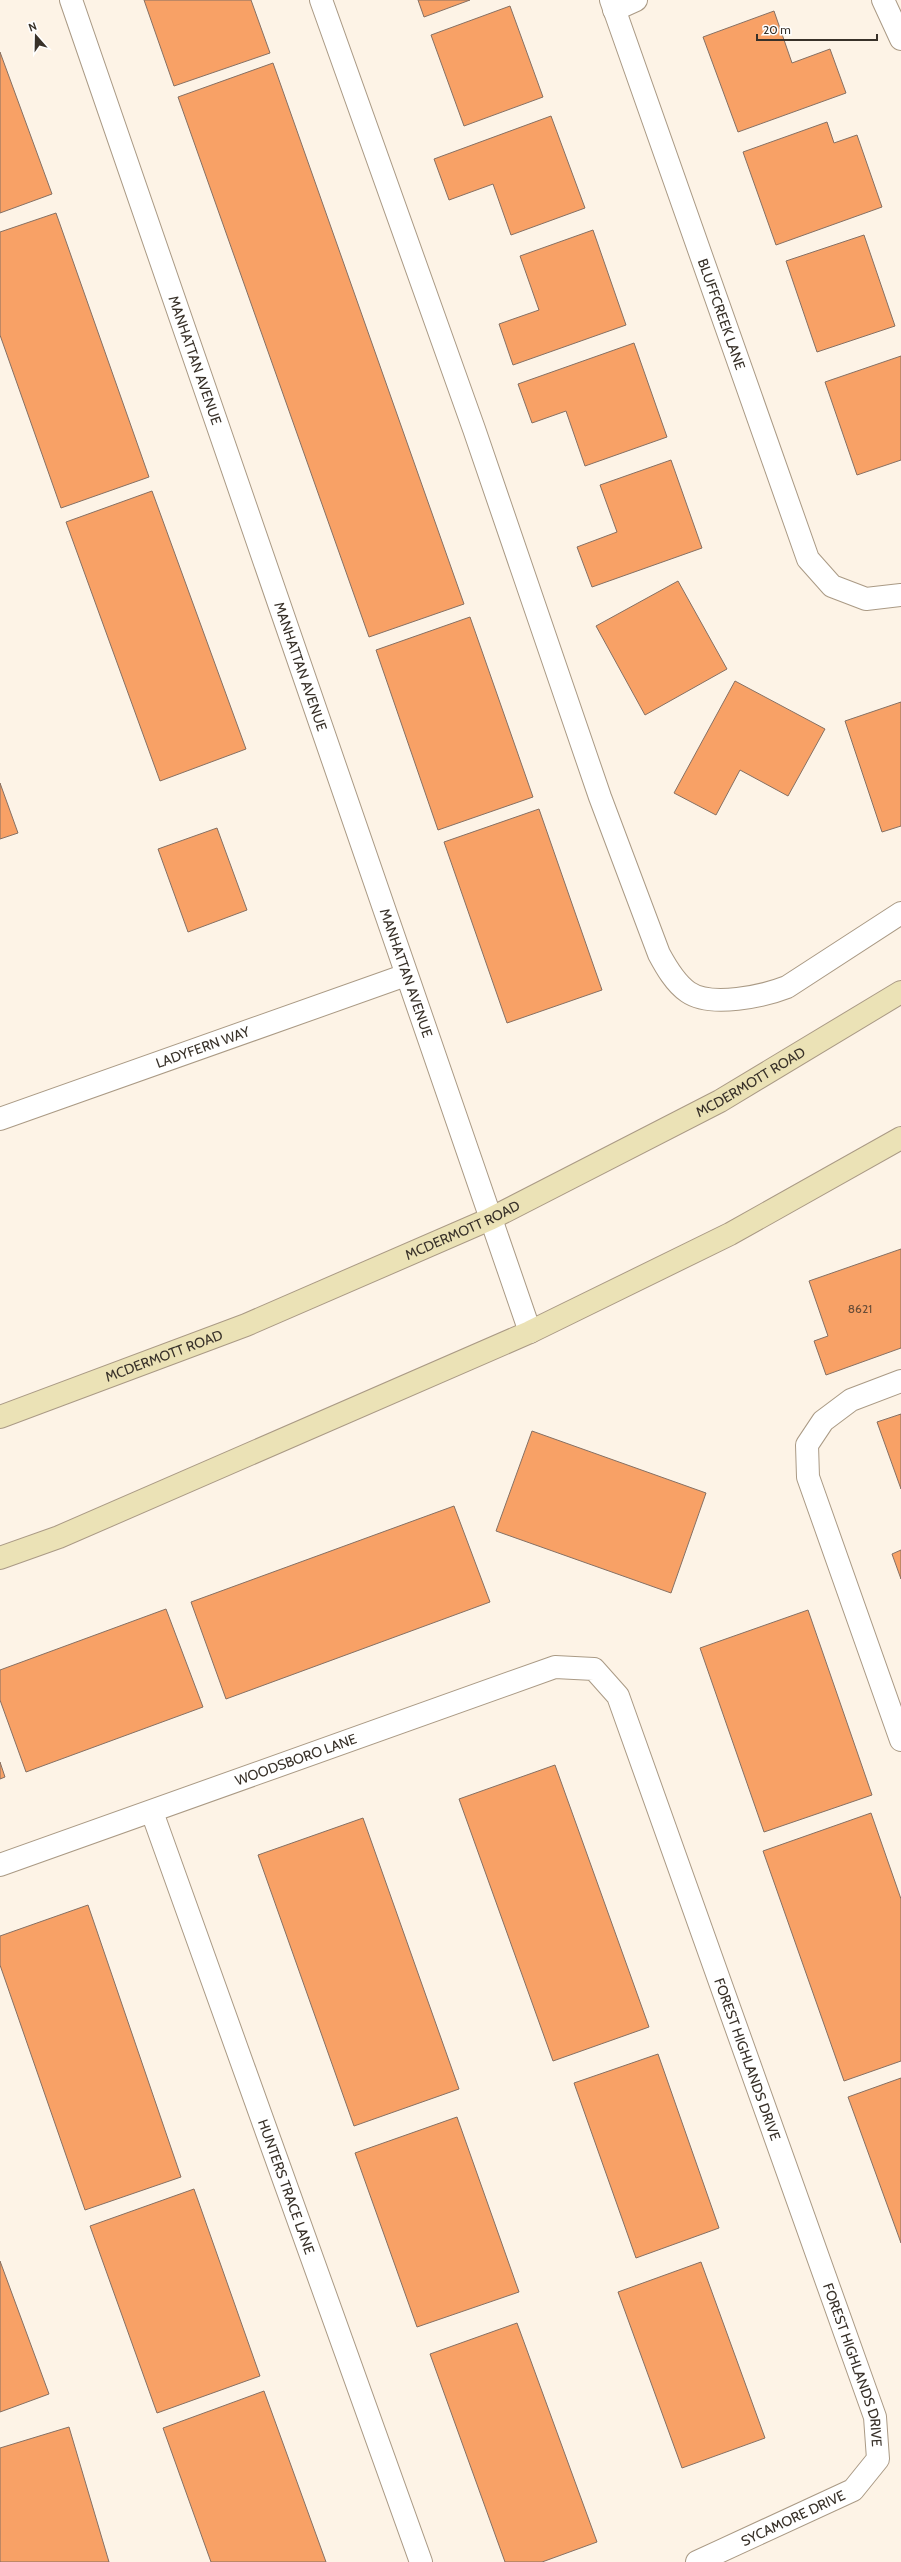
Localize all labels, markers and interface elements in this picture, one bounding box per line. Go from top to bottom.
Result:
north arrow [16,16,56,56]
scale bar [757,16,877,42]
text: N [27,19,39,35]
text: 20 m [763,22,791,37]
street label: BLUFFCREEK LANE [694,256,750,372]
street label: MANHATTAN AVENUE [165,293,226,427]
street label: MANHATTAN AVENUE [270,600,331,734]
street label: MANHATTAN AVENUE [376,906,437,1040]
street label: LADYFERN WAY [153,1022,253,1072]
street label: MCDERMOTT ROAD [693,1043,808,1121]
street label: MCDERMOTT ROAD [402,1196,523,1264]
house number: 8621 [848,1301,872,1316]
street label: MCDERMOTT ROAD [103,1326,225,1386]
street label: WOODSBORO LANE [232,1729,359,1789]
street label: FOREST HIGHLANDS DRIVE [710,1975,785,2143]
street label: HUNTERS TRACE LANE [254,2117,319,2257]
street label: FOREST HIGHLANDS DRIVE [819,2281,886,2448]
street label: SYCAMORE DRIVE [738,2486,848,2550]

